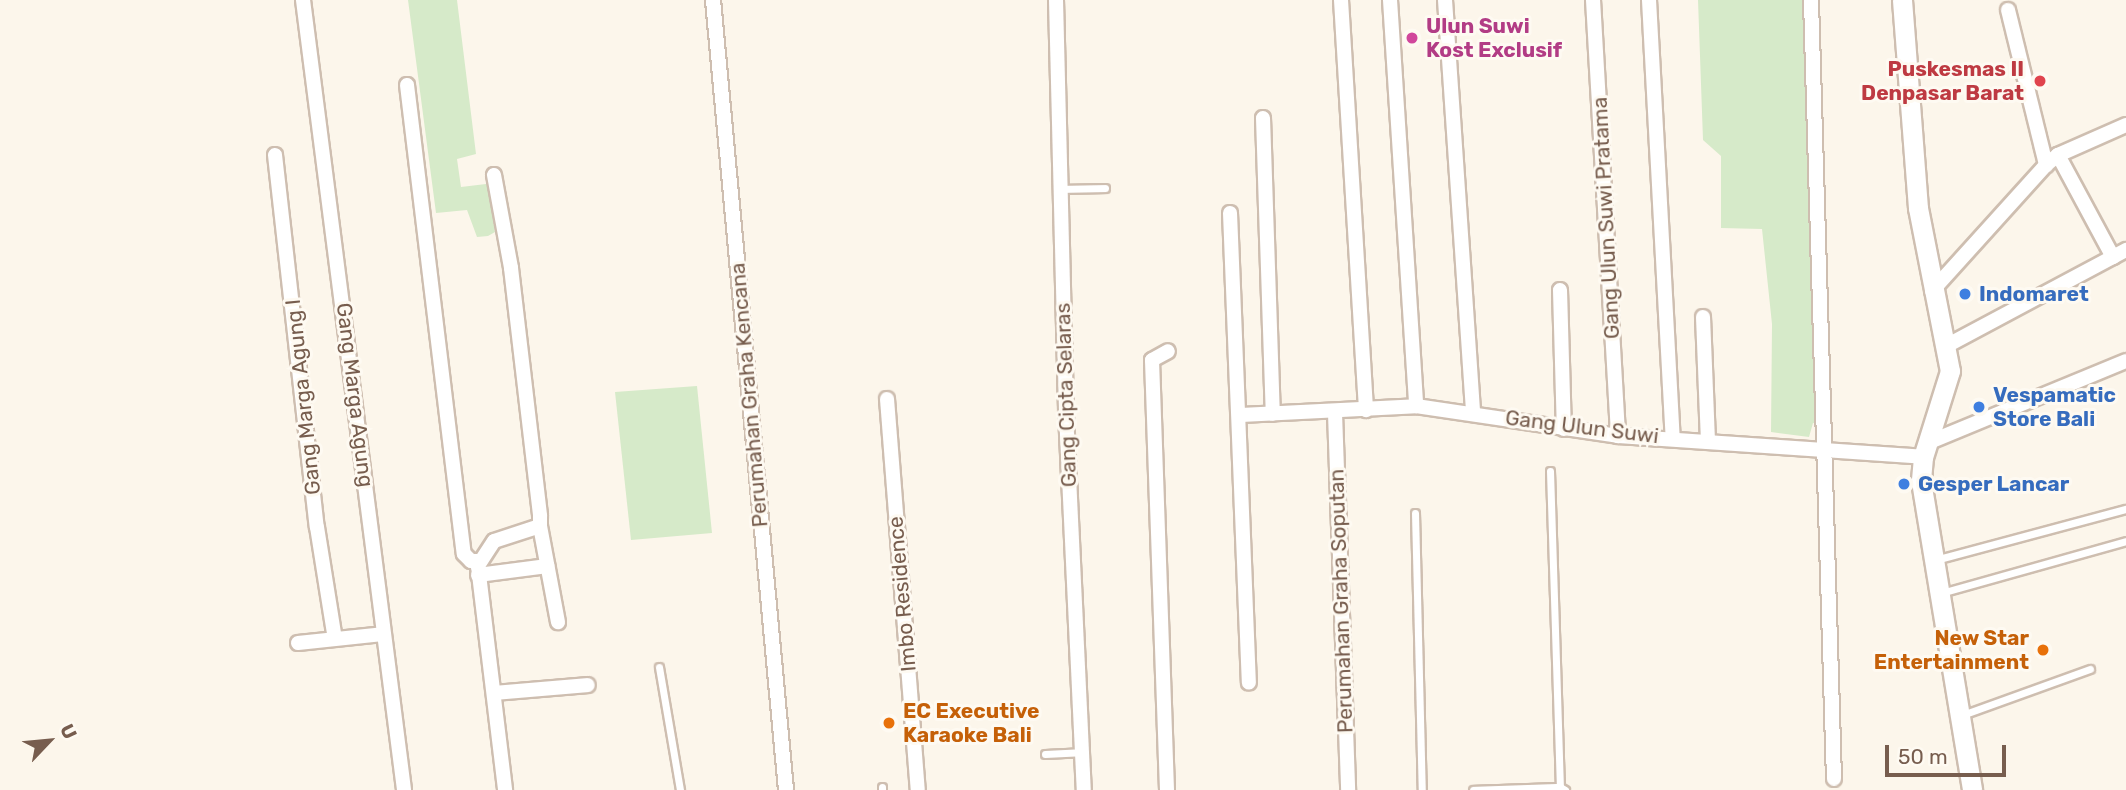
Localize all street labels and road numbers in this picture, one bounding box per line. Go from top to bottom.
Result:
street label: Gang Ulun Suwi Pratama [1587,96,1625,340]
street label: Perumahan Graha Kencana [725,262,773,528]
street label: Gang Marga Agung I [280,298,326,496]
street label: Gang Marga Agung [331,301,379,489]
street label: Gang Cipta Selaras [1050,302,1082,488]
street label: Gang Ulun Suwi [1504,405,1660,449]
street label: Perumahan Graha Soputan [1324,469,1358,733]
street label: Imbo Residence [883,515,921,673]

